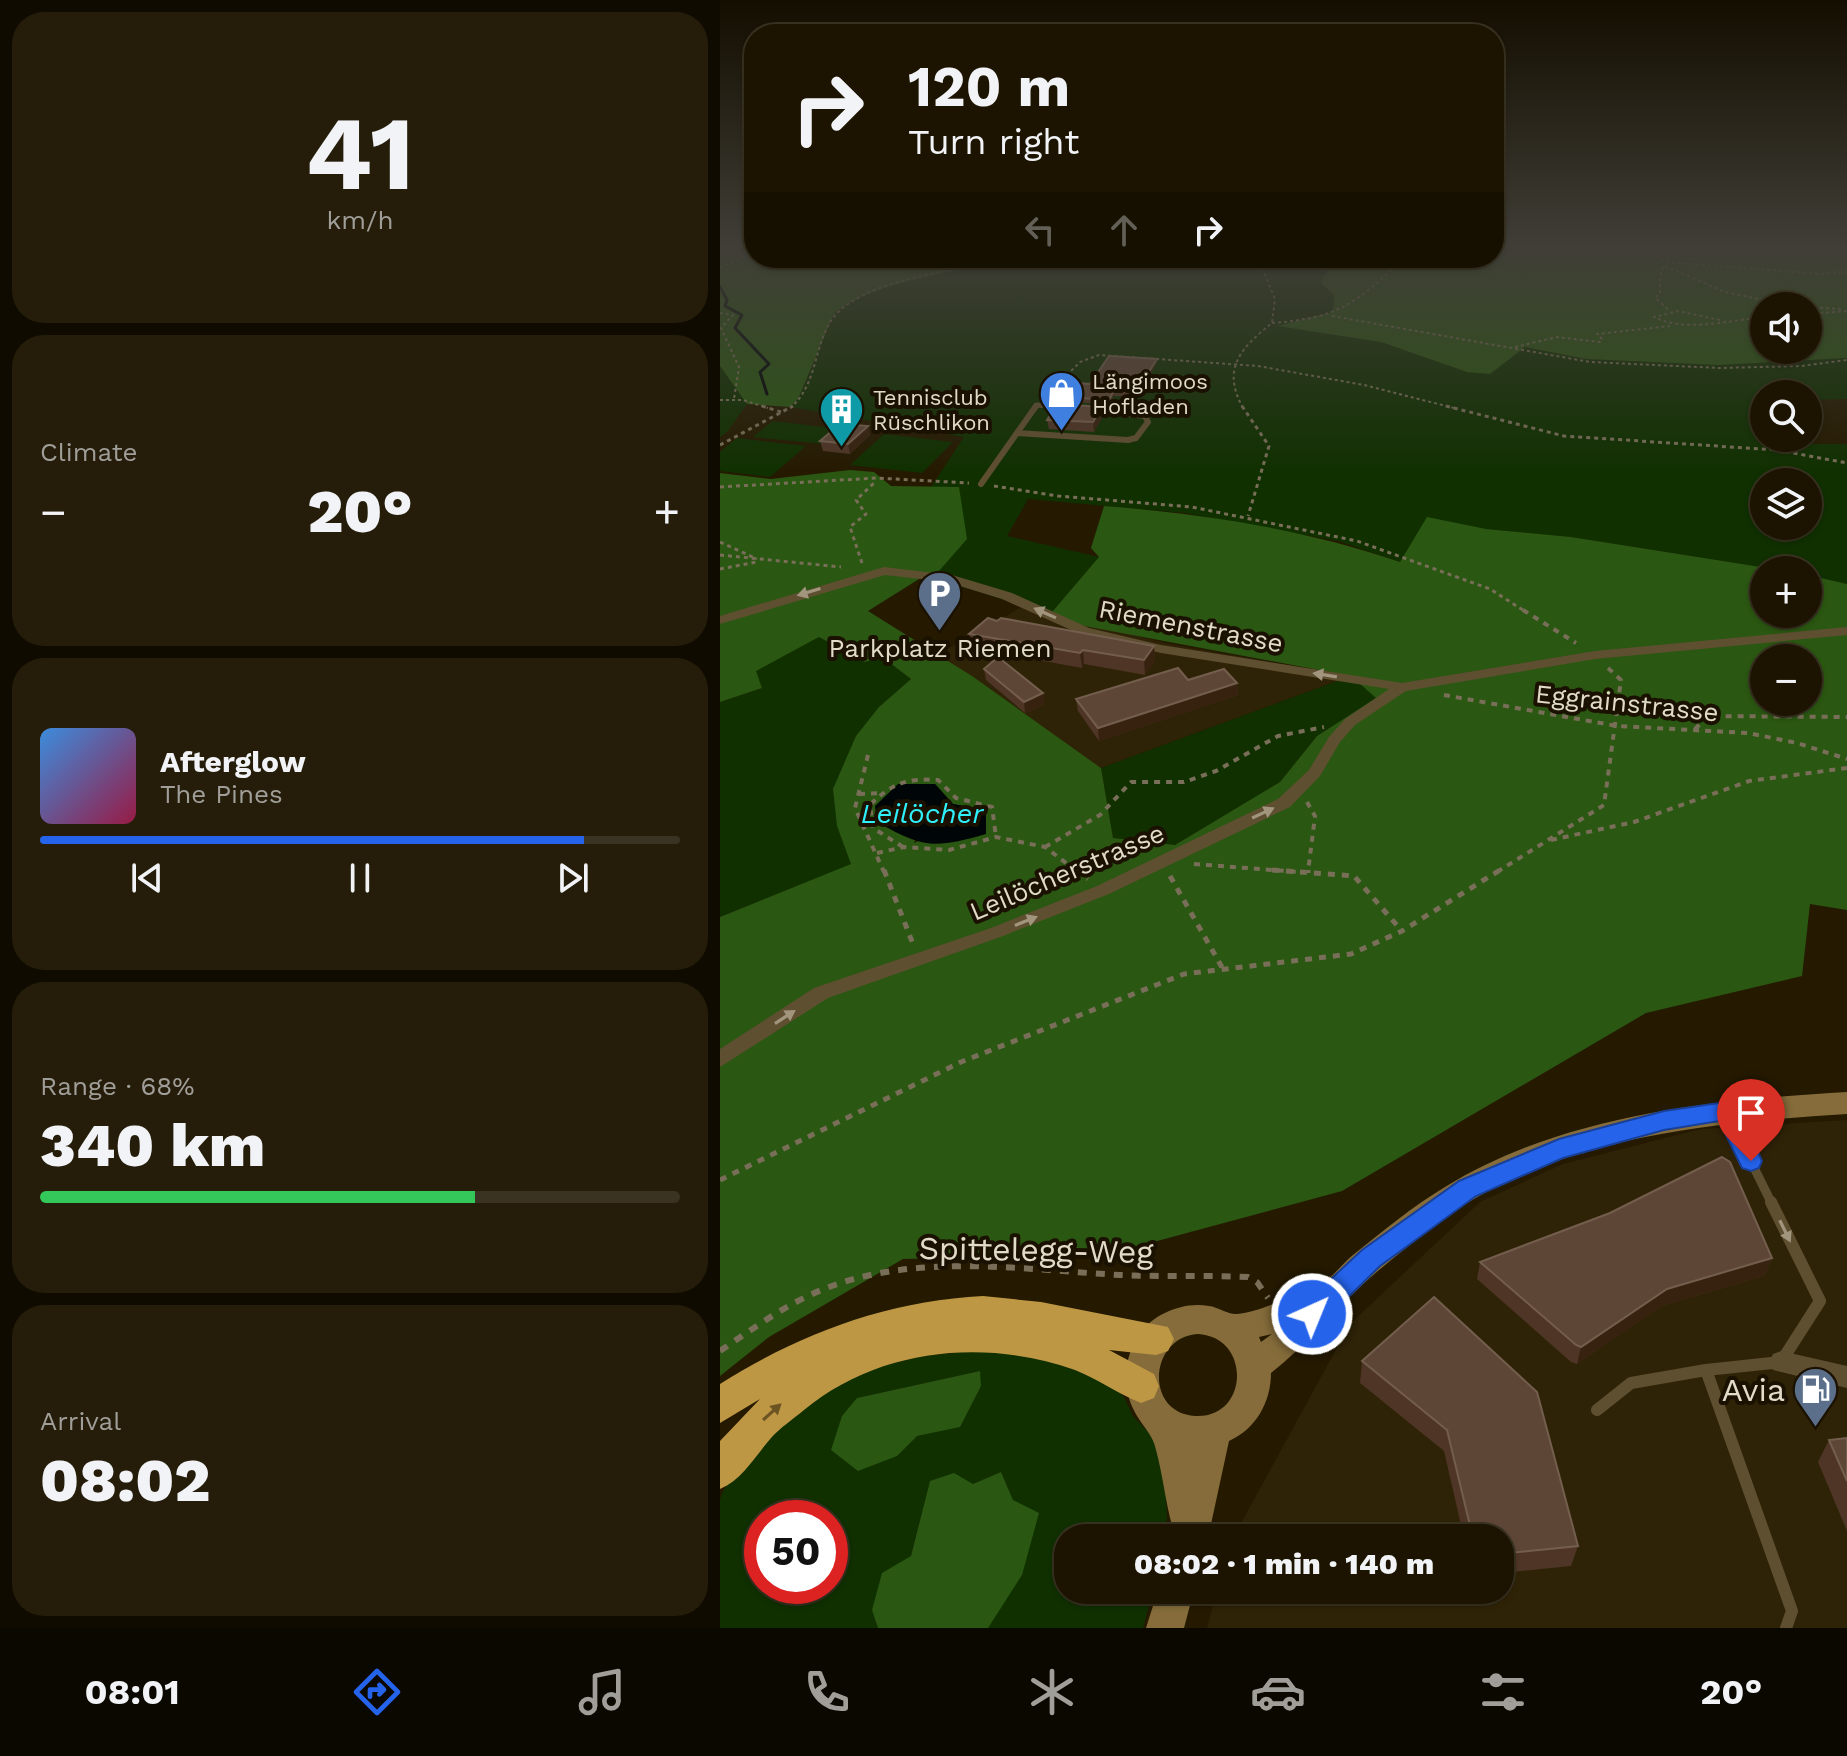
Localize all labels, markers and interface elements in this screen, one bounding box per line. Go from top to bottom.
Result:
text: 120 m [908,54,1070,120]
icon: right [776,56,880,160]
text: 41 [305,92,415,214]
text: Turn right [908,121,1079,163]
text: km/h [327,205,393,235]
icon: left [1018,208,1062,252]
icon: ahead [1102,208,1146,252]
icon: right [1186,208,1230,252]
map controls [1750,292,1822,716]
button: sound [1750,292,1822,364]
place label: Längimoos Hofladen [1092,369,1208,419]
shop icon: Längimoos Hofladen [1037,370,1085,433]
button: search [1750,380,1822,452]
place label: Tennisclub Rüschlikon [873,385,990,435]
building icon: Tennisclub Rüschlikon [818,386,866,449]
text: Climate [40,437,138,467]
button: layers [1750,468,1822,540]
text: 20° [307,476,413,547]
text: − [40,486,67,538]
text: + [653,486,680,538]
button: + [1750,556,1822,628]
parking icon: Parkplatz Riemen [916,569,964,632]
one-way arrow [796,586,820,599]
street label: Riemenstrasse [1096,593,1286,659]
one-way arrow [1033,606,1057,620]
place label: Parkplatz Riemen [829,633,1051,663]
button: − [1750,644,1822,716]
one-way arrow [1312,668,1337,681]
street label: Eggrainstrasse [1534,678,1720,728]
text: Afterglow [160,744,306,779]
text: The Pines [160,779,283,809]
water label: Leilöcher [861,797,984,830]
one-way arrow [1251,806,1274,820]
street label: Leilöcherstrasse [965,817,1169,927]
icon: previous [125,856,169,900]
icon: pause [338,856,382,900]
icon: next [551,856,595,900]
one-way arrow [1014,914,1038,927]
one-way arrow [775,1009,796,1024]
text: Range · 68% [40,1071,195,1101]
pin [1717,1079,1785,1161]
icon: arrive [1729,1091,1773,1135]
text: 340 km [40,1110,265,1181]
one-way arrow [1778,1219,1792,1242]
street label: Spittelegg-Weg [918,1229,1155,1271]
position arrow [1270,1272,1354,1356]
fuel station icon: Avia [1792,1366,1840,1429]
place label: Avia [1722,1371,1785,1409]
one-way arrow [762,1404,781,1422]
text: Arrival [40,1406,121,1436]
text: 08:02 [40,1445,210,1516]
speed limit sign: 50 [744,1500,848,1604]
text: 08:02 · 1 min · 140 m [1134,1546,1434,1581]
icon: directions [349,1664,405,1720]
icon: music [574,1664,630,1720]
icon: phone [799,1664,855,1720]
icon: climate [1024,1664,1080,1720]
icon: car [1250,1664,1306,1720]
icon: filters [1475,1664,1531,1720]
text: 08:01 [85,1671,180,1713]
text: 20° [1700,1671,1762,1713]

